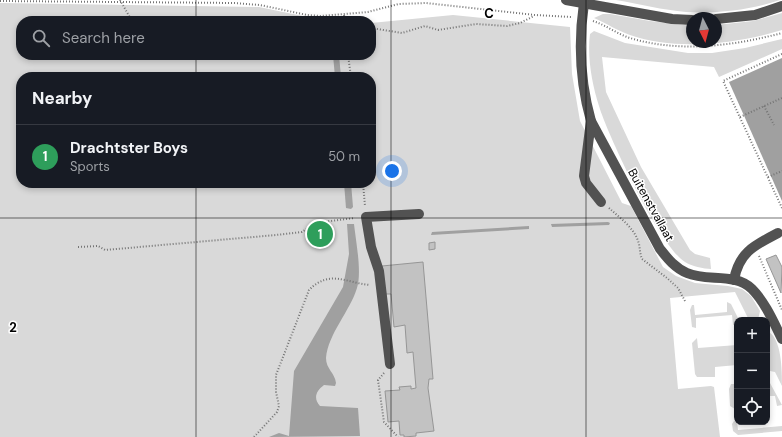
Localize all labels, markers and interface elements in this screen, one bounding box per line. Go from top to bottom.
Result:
text: C [484,5,494,22]
north arrow [686,12,722,48]
search box [16,16,376,60]
icon: search [30,27,52,49]
text: Search here [62,28,145,48]
text: Nearby [32,87,92,109]
text: Drachtster Boys [70,138,188,158]
text: 1 [43,148,47,165]
text: 50 m [328,148,360,165]
text: Sports [70,158,110,175]
your location [382,161,402,181]
street label: Buitenstvallaat [624,166,678,245]
pin: 1 [307,219,333,249]
map controls [734,317,770,425]
button: + [734,317,770,353]
text: 2 [9,319,17,336]
button: − [734,353,770,389]
button: locate [734,389,770,425]

